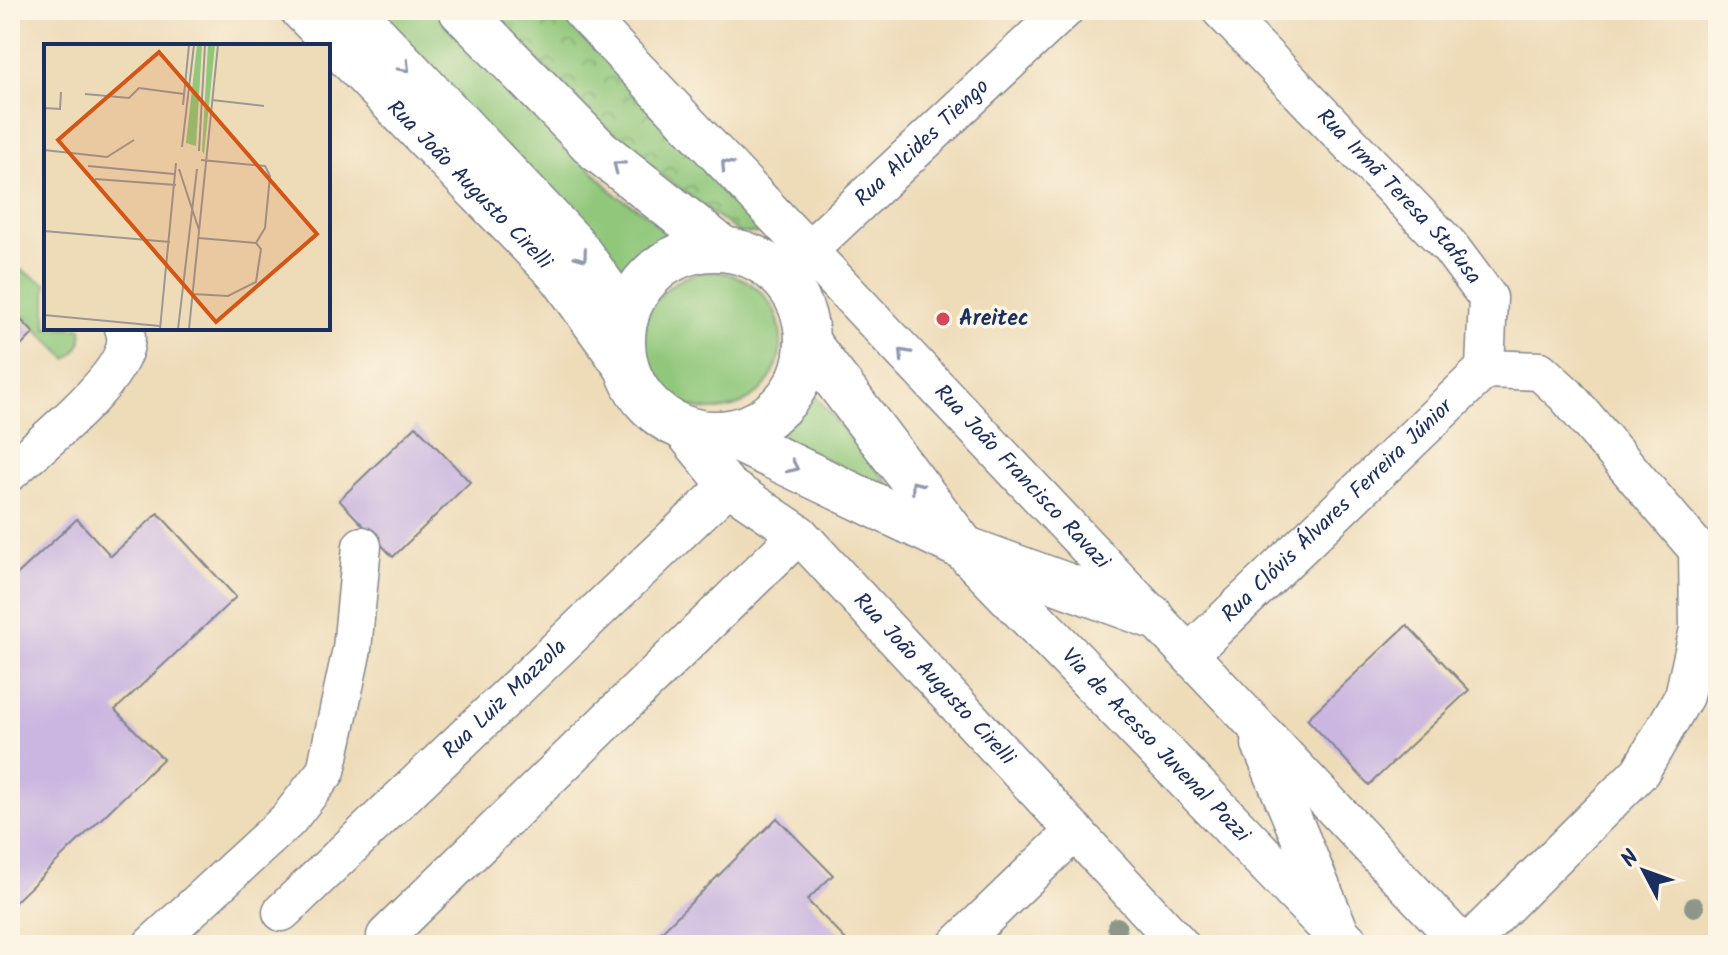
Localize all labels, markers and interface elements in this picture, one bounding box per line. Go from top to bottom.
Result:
inset map [44,44,330,330]
one-way arrow [395,57,409,72]
street label: Rua Alcides Tiengo [847,71,998,216]
street label: Rua João Augusto Cirelli [378,92,560,279]
street label: Rua Irmã Teresa Stafusa [1308,101,1490,292]
one-way arrow [720,160,735,174]
one-way arrow [613,161,627,176]
one-way arrow [572,248,587,262]
place label: Areitec [959,302,1029,337]
marker: Areitec [934,310,952,328]
one-way arrow [898,349,913,363]
street label: Rua João Francisco Ravazi [925,376,1118,578]
street label: Rua Clóvis Álvares Ferreira Júnior [1213,390,1463,631]
one-way arrow [785,457,800,472]
one-way arrow [912,480,926,494]
street label: Rua João Augusto Cirelli [844,585,1024,774]
street label: Rua Luiz Mazzola [434,631,575,768]
street label: Via de Acesso Juvenal Pozzi [1052,640,1258,852]
north arrow [1604,831,1684,911]
text: N [1613,843,1649,876]

